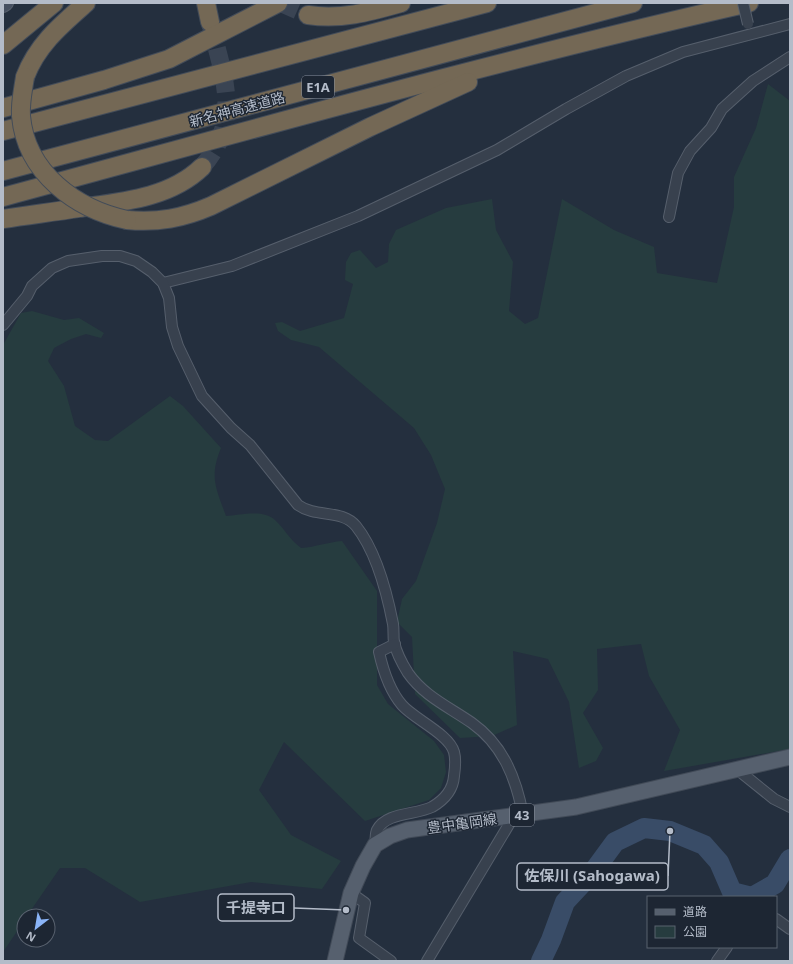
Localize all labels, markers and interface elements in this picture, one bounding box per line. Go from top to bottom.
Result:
road number: E1A [302,76,334,98]
street label: 新名神高速道路 [187,87,287,131]
road number: 43 [510,804,534,826]
street label: 豊中亀岡線 [426,809,498,837]
callout: 佐保川 (Sahogawa) [517,863,668,890]
text: 佐保川 (Sahogawa) [524,865,660,885]
callout: 千提寺口 [218,894,294,921]
legend [647,896,777,948]
text: 千提寺口 [226,897,286,917]
text: 道路 [683,903,707,920]
north arrow [16,908,56,948]
text: 公園 [683,923,707,940]
text: N [23,928,38,946]

